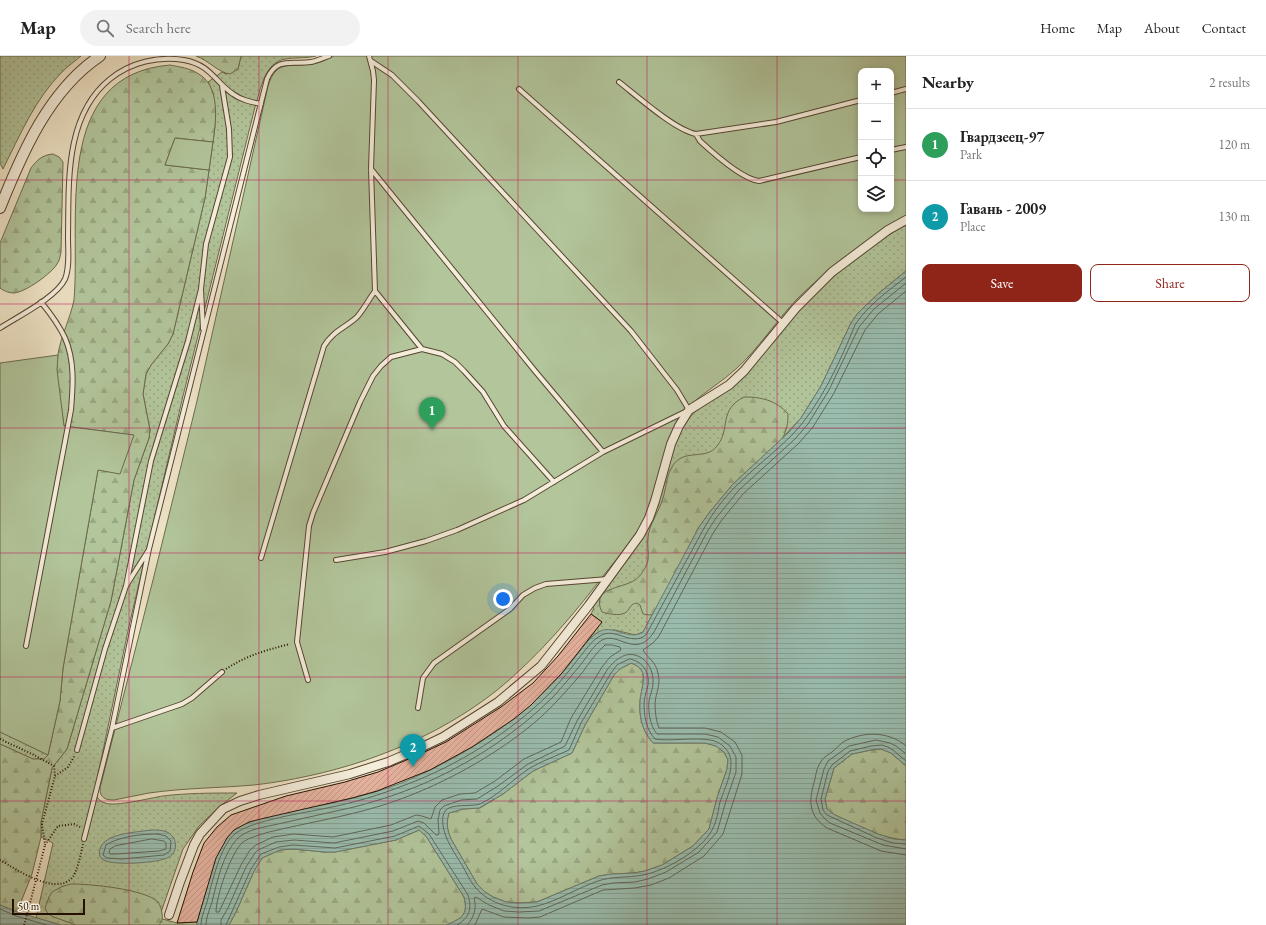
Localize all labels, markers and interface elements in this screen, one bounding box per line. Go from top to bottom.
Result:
search box [80,10,360,46]
text: Map [20,15,56,40]
icon: search [94,17,116,39]
text: Search here [126,18,191,37]
text: Home [1040,19,1075,37]
text: Map [1097,19,1122,37]
text: About [1144,19,1180,37]
text: Contact [1202,19,1246,37]
map controls [858,68,894,212]
button: + [858,68,894,104]
text: Nearby [922,71,974,93]
text: 2 results [1209,74,1250,91]
button: − [858,104,894,140]
text: Гвардзеец-97 [960,127,1044,146]
text: 1 [932,136,938,153]
text: 120 m [1219,136,1250,153]
button: locate [858,140,894,176]
text: Park [960,146,982,163]
button: layers [858,176,894,212]
text: Гавань - 2009 [960,199,1046,218]
text: 2 [932,208,938,225]
text: 130 m [1219,208,1250,225]
text: Place [960,218,986,235]
button: Save [922,264,1082,302]
button: Share [1090,264,1250,302]
pin: 1 [419,397,445,430]
your location [493,589,513,609]
pin: 2 [400,734,426,767]
scale bar [12,897,85,916]
text: 50 m [18,899,39,913]

